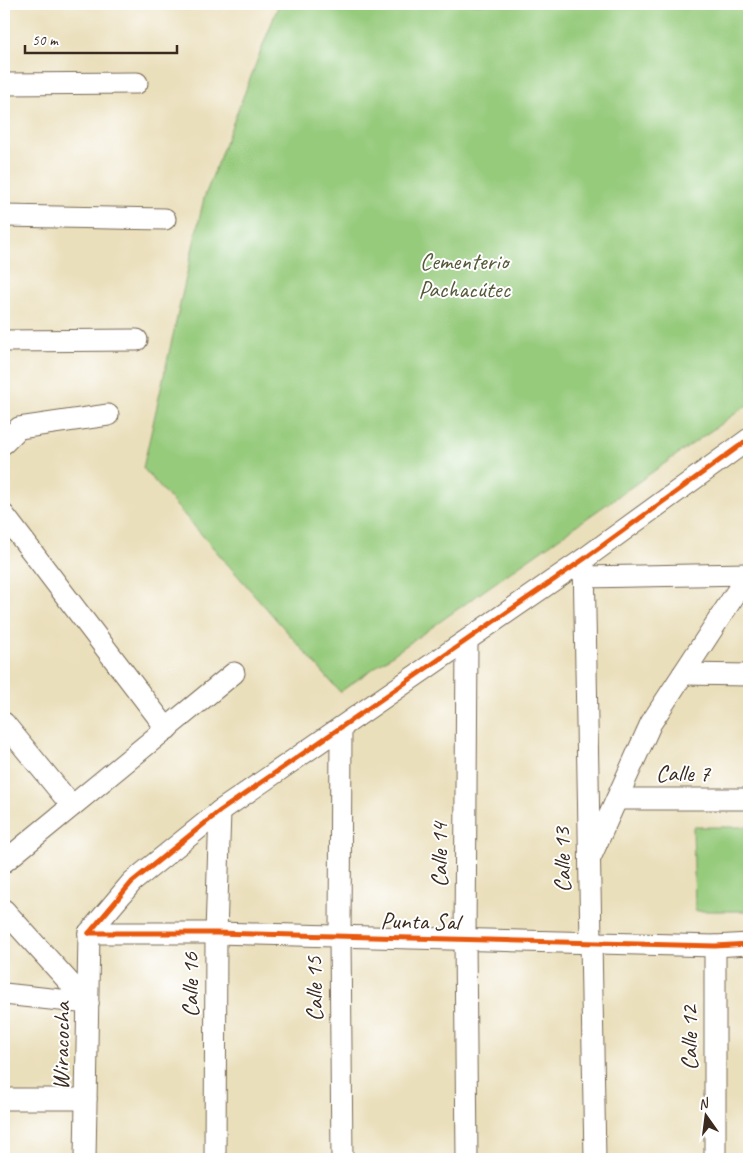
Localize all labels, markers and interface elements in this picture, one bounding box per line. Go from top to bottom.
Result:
scale bar [25,22,178,54]
text: 50 m [32,31,59,50]
park label: Cementerio Pachacútec [418,246,511,304]
street label: Calle 7 [656,758,711,788]
street label: Calle 14 [424,820,454,888]
street label: Calle 13 [546,825,578,893]
street label: Punta Sal [380,905,464,937]
street label: Calle 16 [175,951,205,1018]
street label: Calle 15 [298,955,330,1022]
street label: Wiracocha [45,1000,77,1090]
street label: Calle 12 [674,1003,704,1071]
north arrow [680,1090,730,1140]
text: N [697,1094,711,1113]

